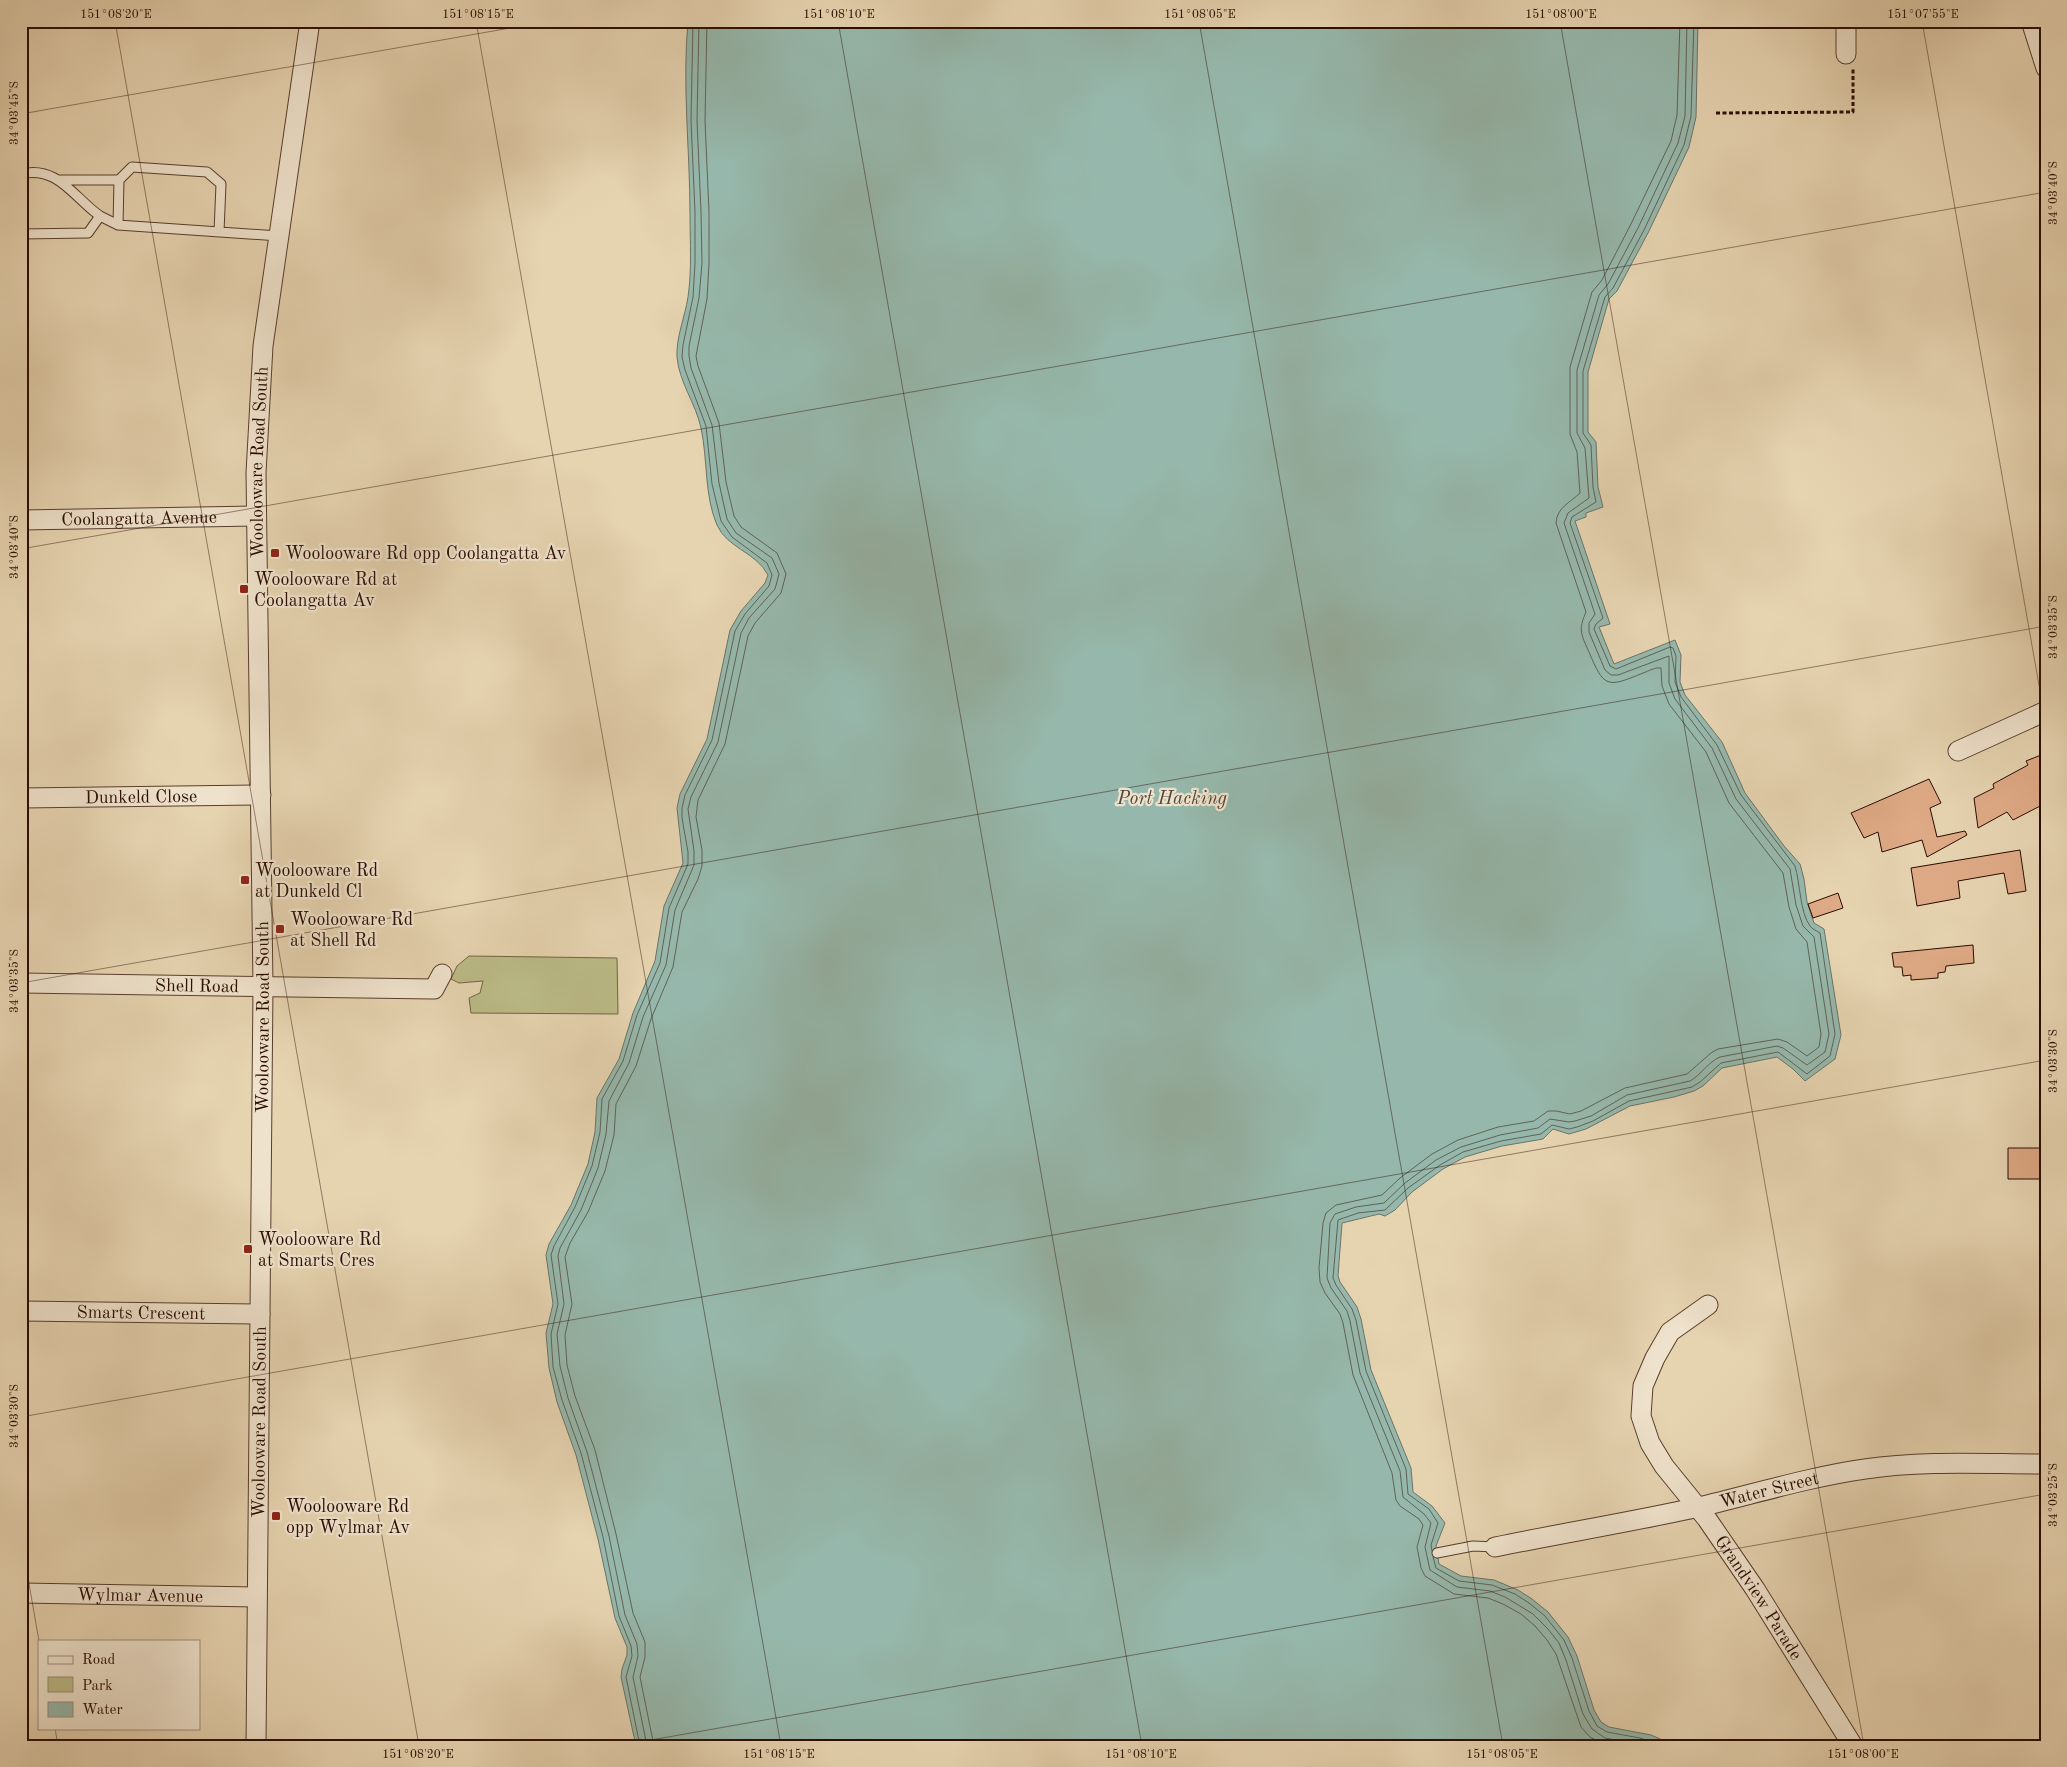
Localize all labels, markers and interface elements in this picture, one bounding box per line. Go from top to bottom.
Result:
text: 151°08'20"E [80,8,152,21]
text: 151°08'15"E [442,8,514,21]
text: 151°08'10"E [803,8,875,21]
text: 151°08'05"E [1164,8,1236,21]
text: 151°08'00"E [1525,8,1597,21]
text: 151°07'55"E [1887,8,1959,21]
text: 34°03'45"S [8,81,21,145]
text: 34°03'40"S [2048,161,2060,225]
street label: Woolooware Road South [248,366,272,558]
street label: Coolangatta Avenue [61,509,217,529]
text: 34°03'40"S [9,515,21,579]
place label: Woolooware Rd opp Coolangatta Av [285,545,567,563]
marker: Woolooware Rd opp Coolangatta Av [269,547,281,559]
place label: Woolooware Rd at Coolangatta Av [254,571,397,610]
marker: Woolooware Rd at Coolangatta Av [238,583,250,595]
text: 34°03'35"S [2047,595,2060,659]
street label: Dunkeld Close [85,788,197,807]
water label: Port Hacking [1116,790,1227,809]
place label: Woolooware Rd at Dunkeld Cl [255,862,378,901]
marker: Woolooware Rd at Dunkeld Cl [239,874,251,886]
place label: Woolooware Rd at Shell Rd [290,911,413,950]
street label: Woolooware Road South [254,921,273,1113]
marker: Woolooware Rd at Shell Rd [274,923,286,935]
text: 34°03'35"S [8,949,21,1013]
street label: Shell Road [155,977,239,996]
text: 34°03'30"S [2048,1029,2060,1093]
place label: Woolooware Rd at Smarts Cres [258,1231,381,1270]
marker: Woolooware Rd at Smarts Cres [242,1243,254,1255]
street label: Smarts Crescent [77,1304,205,1323]
street label: Woolooware Road South [250,1326,270,1518]
text: 34°03'30"S [9,1384,21,1448]
text: 34°03'25"S [2047,1463,2060,1527]
street label: Water Street [1718,1470,1820,1512]
place label: Woolooware Rd opp Wylmar Av [286,1498,410,1537]
marker: Woolooware Rd opp Wylmar Av [270,1510,282,1522]
street label: Grandview Parade [1711,1533,1805,1663]
street label: Wylmar Avenue [77,1586,203,1606]
legend [38,1640,200,1730]
text: Road [82,1653,116,1668]
text: Park [82,1679,113,1694]
text: Water [82,1703,123,1718]
text: 151°08'20"E [382,1748,454,1761]
text: 151°08'15"E [743,1748,815,1761]
text: 151°08'10"E [1105,1748,1177,1761]
text: 151°08'05"E [1466,1748,1538,1761]
text: 151°08'00"E [1827,1748,1899,1761]

